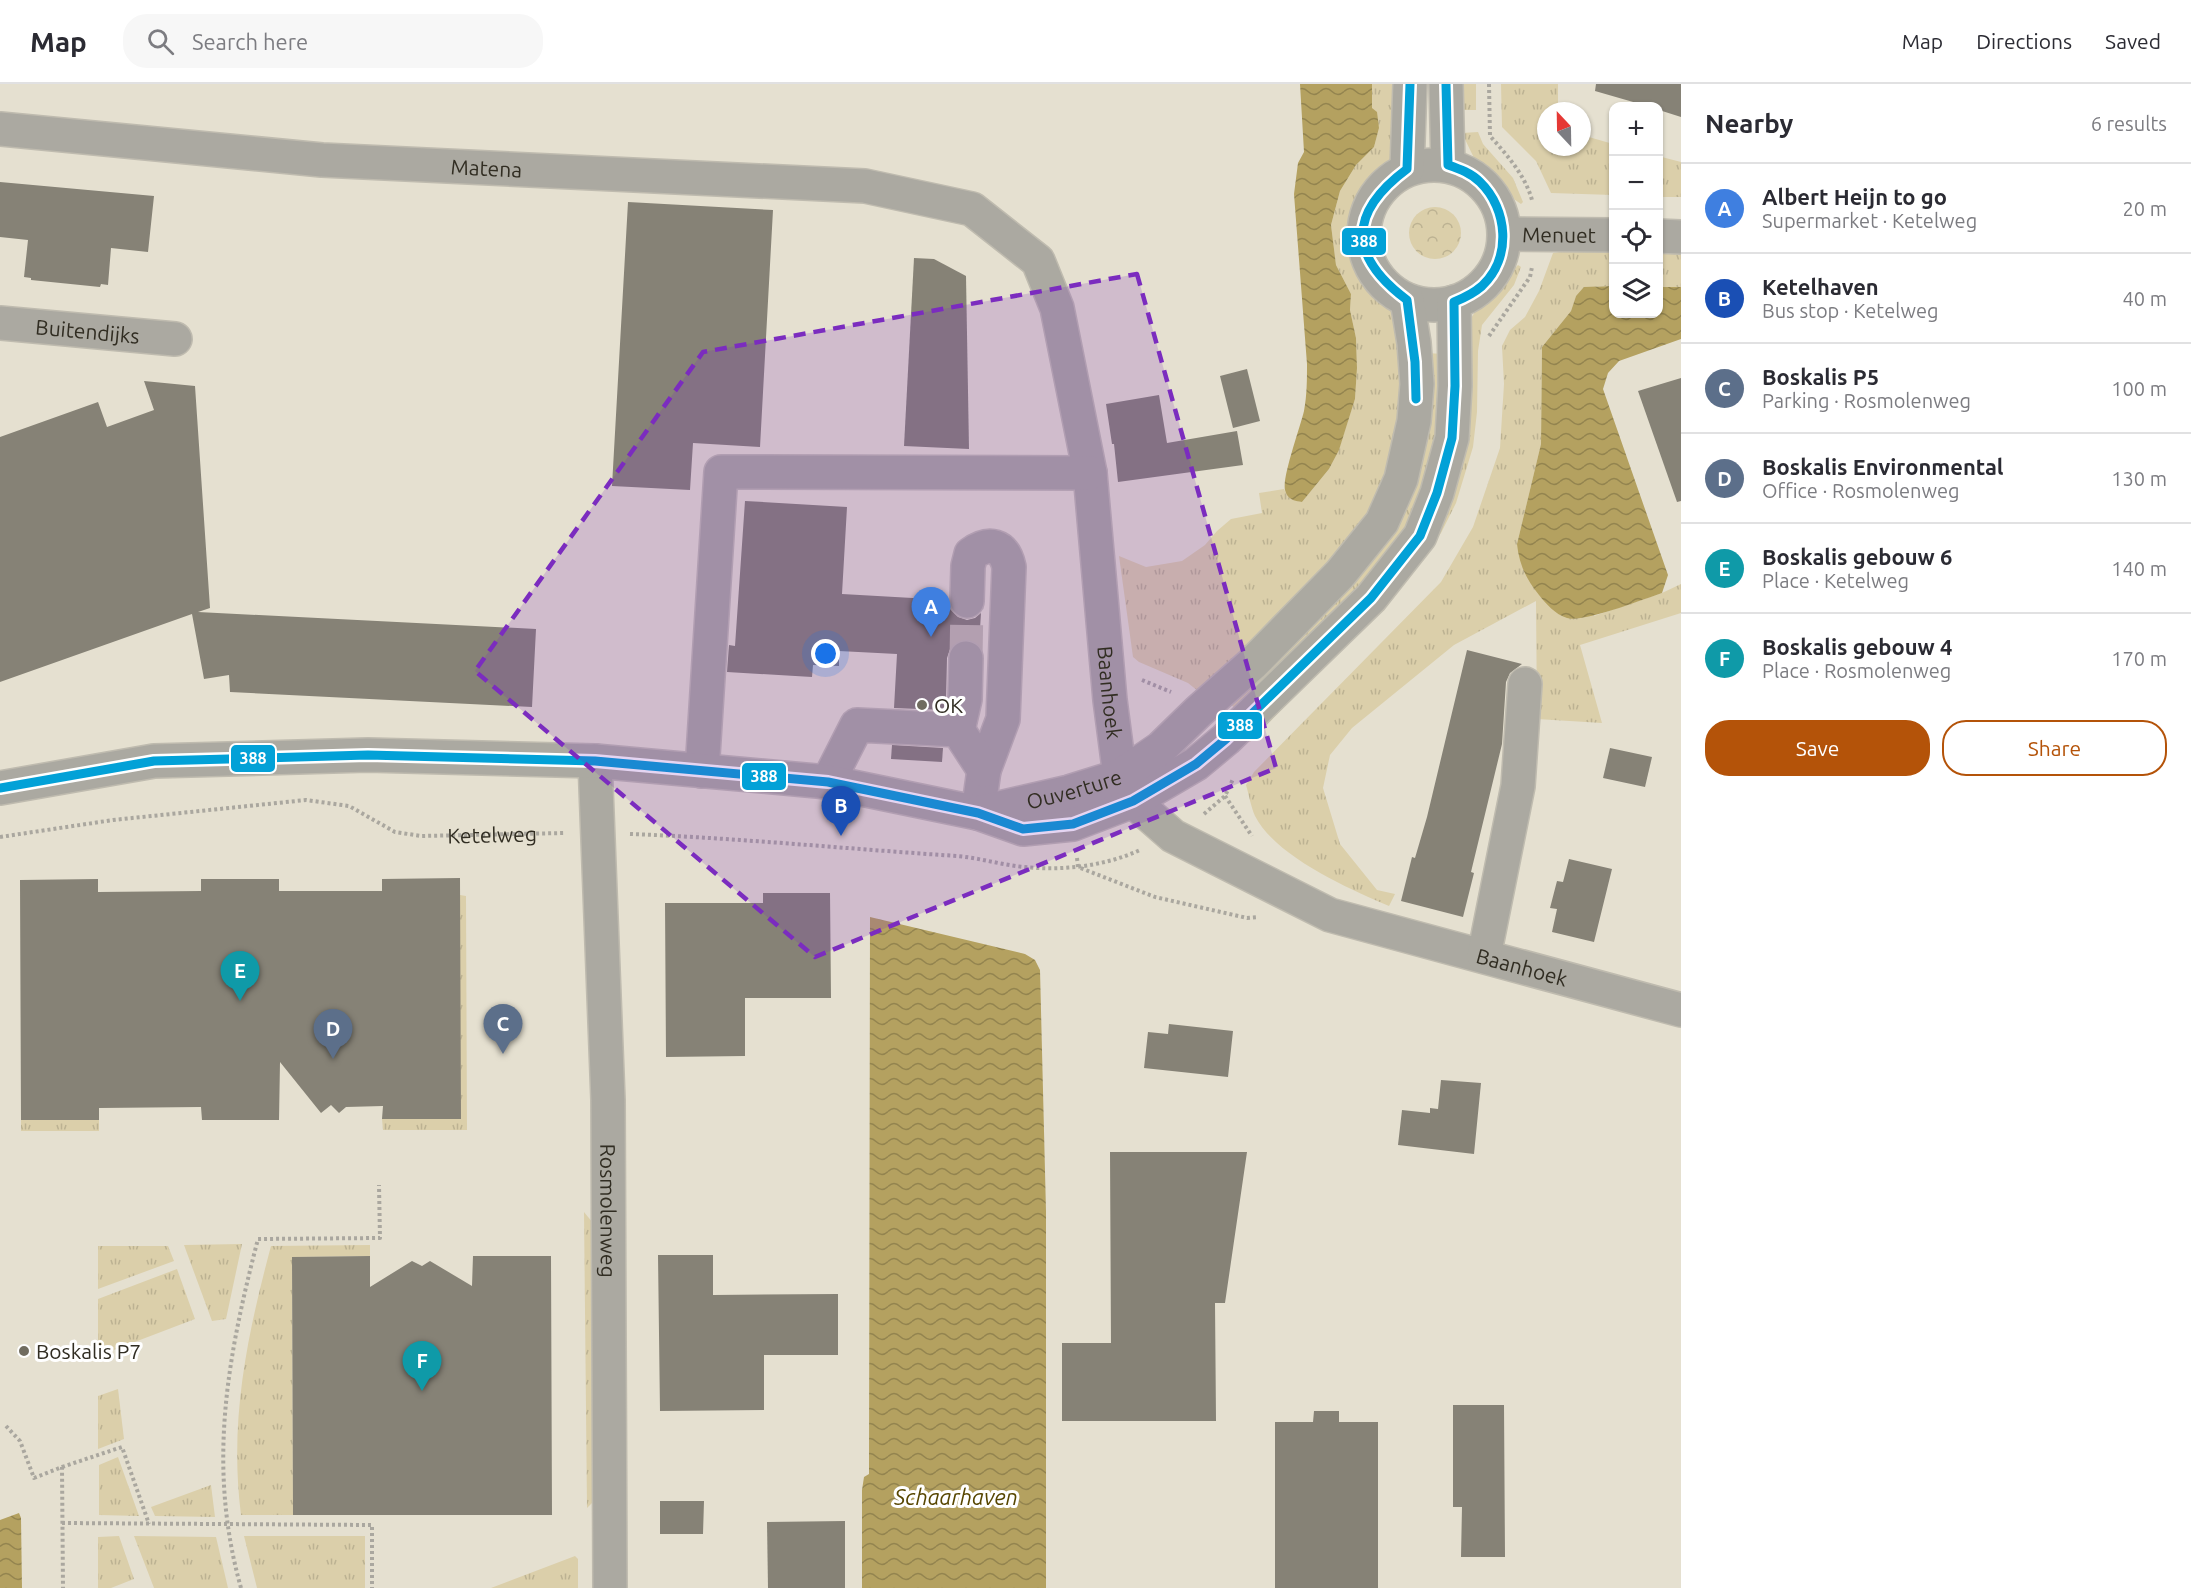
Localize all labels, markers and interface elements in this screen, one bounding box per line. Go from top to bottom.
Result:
search box [123,14,543,68]
icon: search [144,25,177,58]
text: Map [30,26,87,57]
text: Search here [192,29,308,54]
text: Map [1902,29,1943,53]
text: Directions [1976,29,2072,53]
text: Saved [2105,29,2161,53]
north arrow [1537,102,1591,156]
map controls [1609,102,1663,318]
button: + [1609,102,1663,156]
text: Nearby [1705,109,1793,138]
text: 6 results [2091,112,2167,135]
street label: Matena [450,154,523,182]
button: − [1609,156,1663,210]
text: Albert Heijn to go [1762,184,1947,209]
text: A [1717,197,1732,220]
text: 20 m [2123,197,2167,220]
text: Supermarket · Ketelweg [1762,209,1977,232]
button: locate [1609,210,1663,264]
street label: Menuet [1522,222,1596,247]
line badge: 388 [1341,227,1387,256]
text: 388 [1350,232,1378,250]
button: layers [1609,264,1663,318]
text: Ketelhaven [1762,274,1879,299]
text: B [1718,287,1731,310]
text: 40 m [2123,287,2167,310]
text: Bus stop · Ketelweg [1762,299,1938,322]
street label: Buitendijks [35,314,141,348]
text: Boskalis P5 [1762,364,1879,389]
text: C [1718,377,1731,400]
text: 100 m [2111,377,2167,400]
text: Parking · Rosmolenweg [1762,389,1971,412]
text: Boskalis Environmental [1762,454,2004,479]
text: D [1717,467,1732,490]
text: 130 m [2111,467,2167,490]
text: Office · Rosmolenweg [1762,479,1959,502]
text: Boskalis gebouw 6 [1762,544,1952,569]
text: E [1719,557,1730,580]
text: 140 m [2111,557,2167,580]
text: Place · Ketelweg [1762,569,1909,592]
pin: A [912,588,950,637]
text: Boskalis gebouw 4 [1762,634,1952,659]
your location [811,639,840,668]
street label: Baanhoek [1093,645,1127,741]
text: F [1719,647,1730,670]
text: 170 m [2111,647,2167,670]
text: Place · Rosmolenweg [1762,659,1951,682]
place label: OK [934,693,963,717]
marker: OK [915,698,929,712]
line badge: 388 [1217,711,1263,740]
text: 388 [1226,716,1254,734]
button: Save [1705,720,1930,776]
button: Share [1942,720,2167,776]
line badge: 388 [230,744,276,773]
text: 388 [239,749,267,767]
line badge: 388 [741,762,787,791]
street label: Ouverture [1024,764,1125,813]
text: 388 [750,767,778,785]
pin: B [822,786,860,836]
street label: Ketelweg [447,822,537,847]
street label: Baanhoek [1474,943,1571,991]
pin: E [220,952,260,1001]
pin: C [484,1004,522,1054]
pin: D [314,1010,352,1059]
street label: Rosmolenweg [596,1144,621,1278]
place label: Boskalis P7 [36,1339,141,1363]
pin: F [402,1342,442,1391]
marker: Boskalis P7 [17,1344,31,1358]
water label: Schaarhaven [893,1484,1018,1509]

